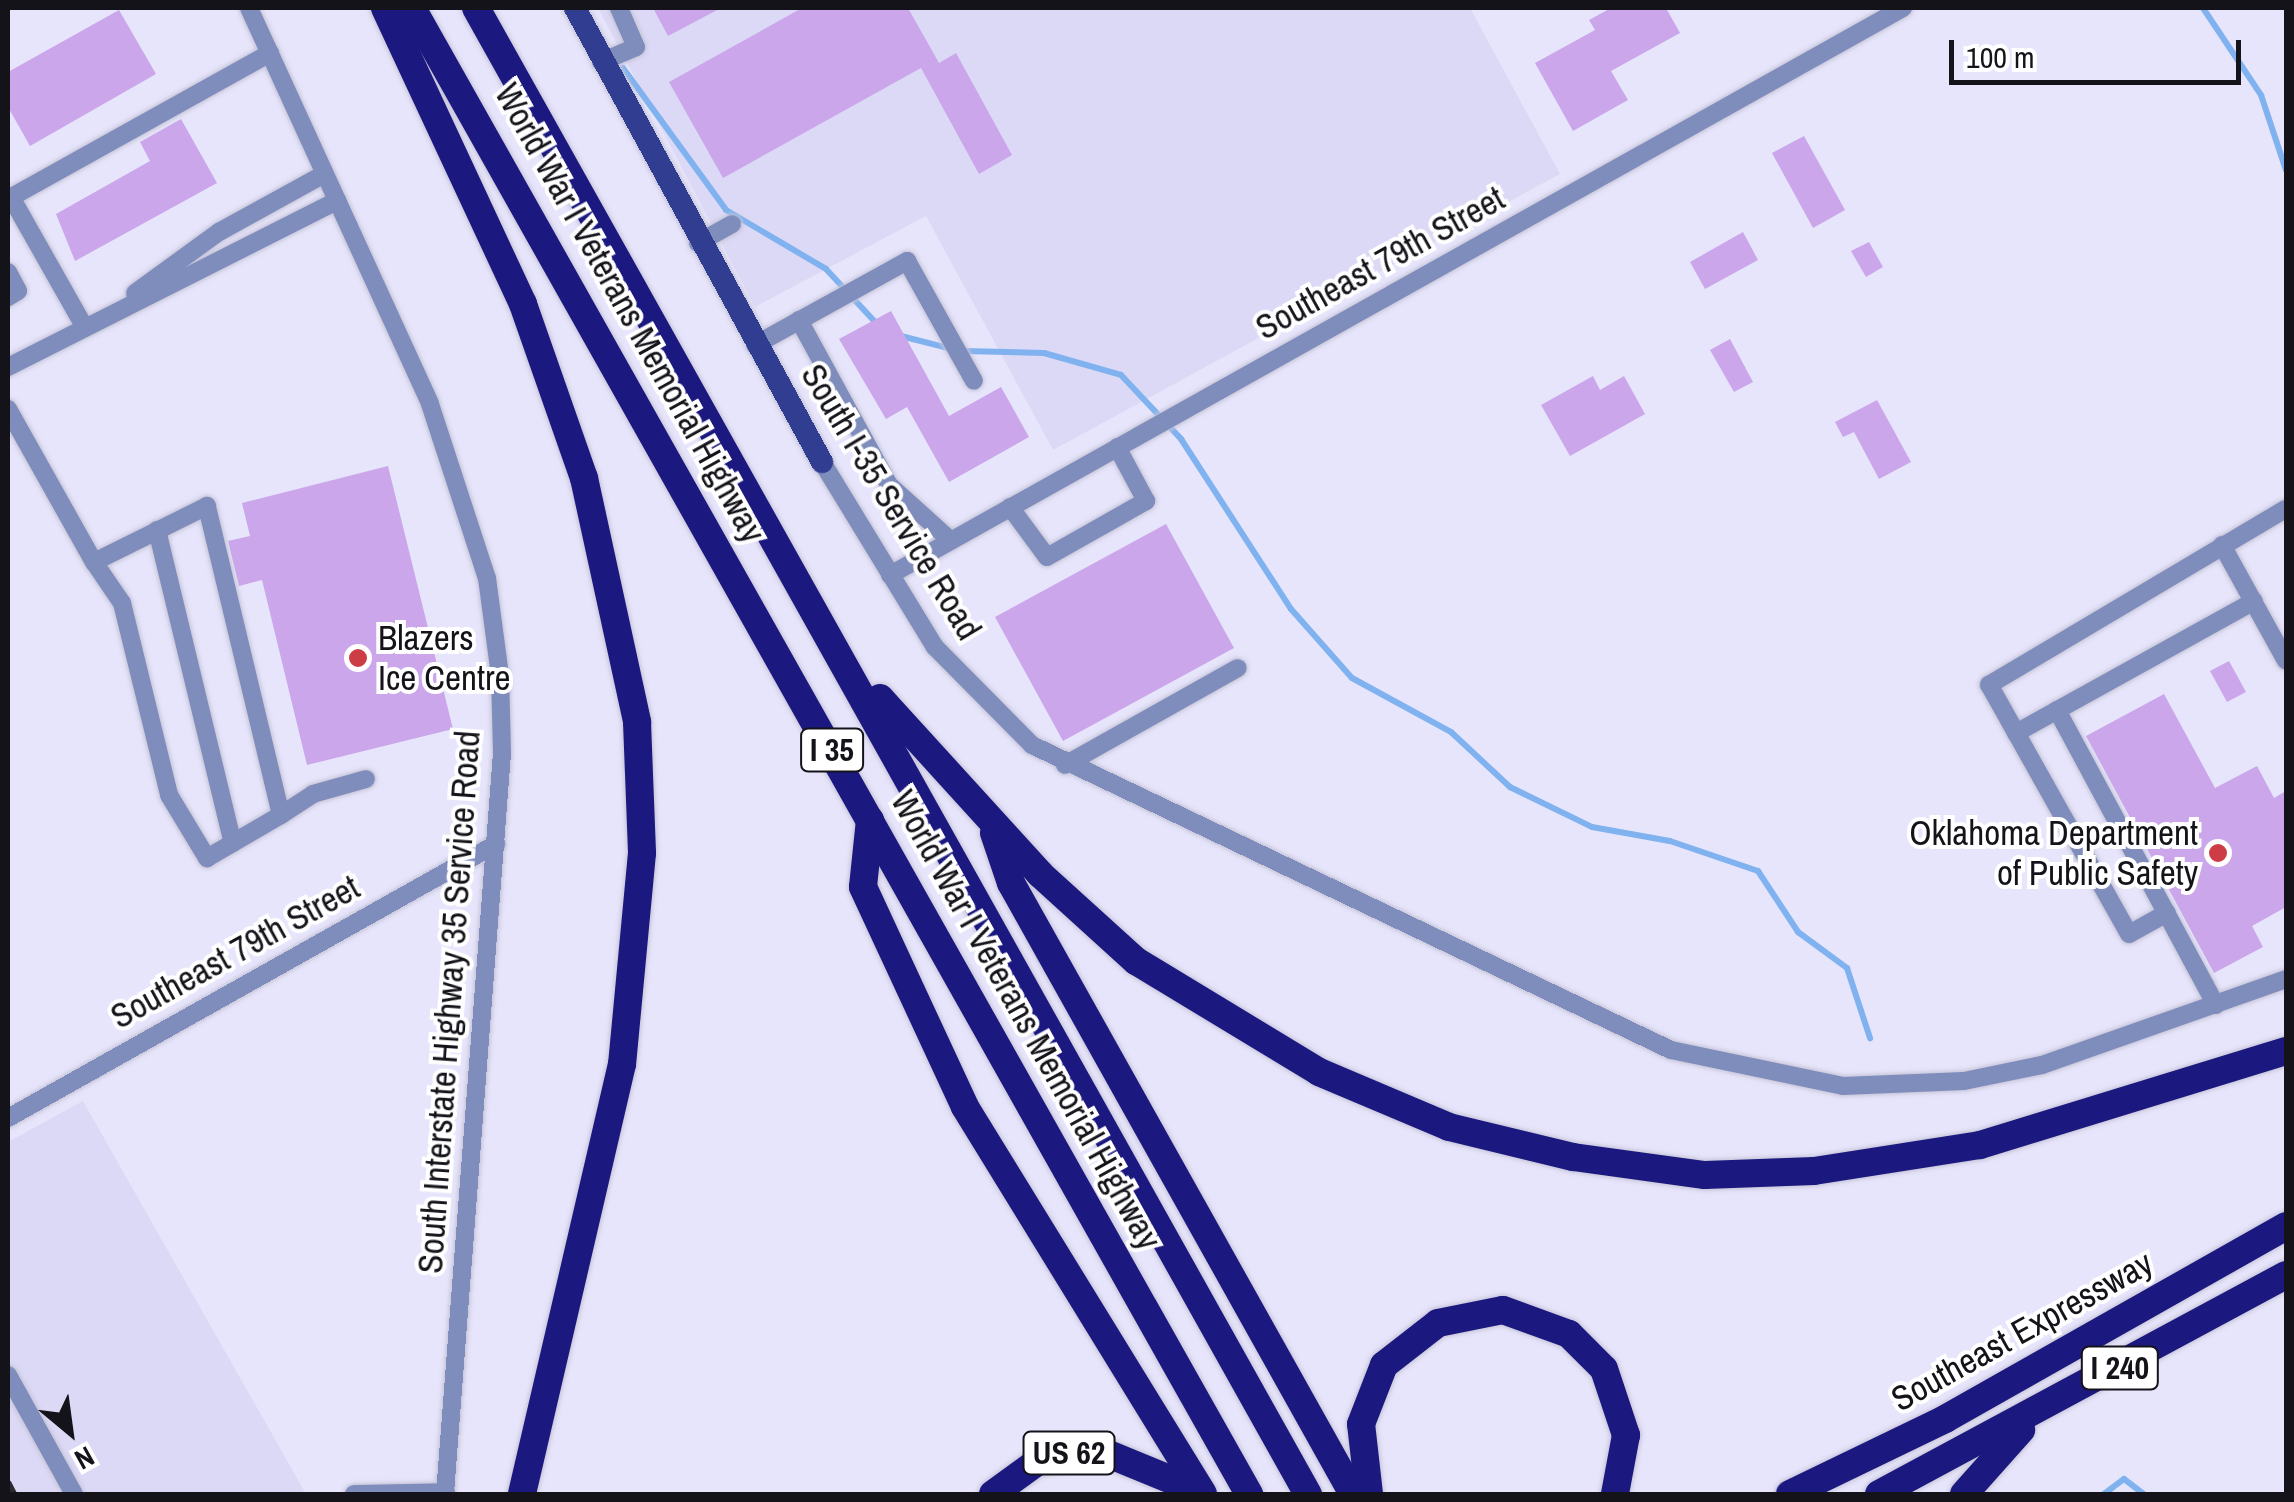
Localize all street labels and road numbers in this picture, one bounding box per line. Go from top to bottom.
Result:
street label: World War I Veterans Memorial Highway [486,76,774,550]
street label: Southeast 79th Street [1248,177,1512,349]
street label: South I-35 Service Road [792,356,990,648]
road number: I 35 [800,723,864,777]
street label: South Interstate Highway 35 Service Road [409,729,489,1275]
street label: World War I Veterans Memorial Highway [882,783,1170,1257]
street label: Southeast 79th Street [103,866,367,1038]
street label: Southeast Expressway [1884,1242,2160,1420]
road number: I 240 [2080,1341,2160,1395]
road number: US 62 [1022,1426,1116,1480]

